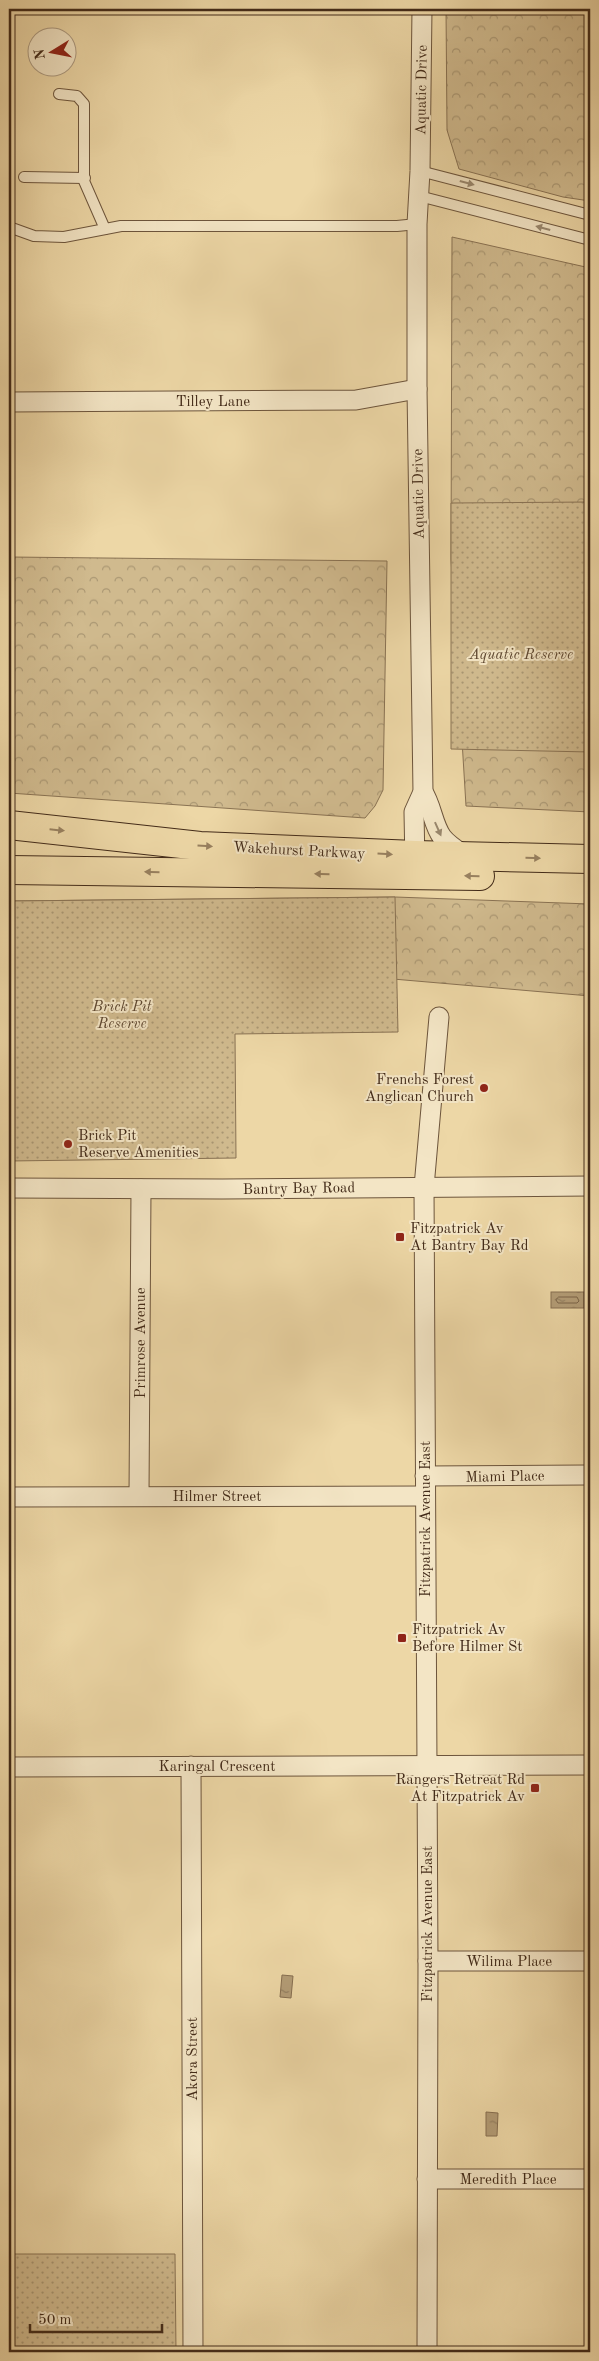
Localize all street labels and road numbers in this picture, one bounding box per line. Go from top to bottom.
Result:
street label: Aquatic Drive [414,45,431,135]
street label: Tilley Lane [176,395,250,410]
street label: Aquatic Drive [411,449,428,539]
street label: Wakehurst Parkway [232,841,365,862]
street label: Bantry Bay Road [243,1181,356,1198]
street label: Primrose Avenue [134,1287,149,1399]
street label: Fitzpatrick Avenue East [419,1441,434,1597]
street label: Miami Place [465,1469,545,1486]
street label: Hilmer Street [173,1490,261,1505]
street label: Karingal Crescent [158,1760,276,1775]
street label: Fitzpatrick Avenue East [421,1846,436,2002]
street label: Wilima Place [466,1955,552,1970]
street label: Akora Street [186,2017,201,2101]
street label: Meredith Place [459,2173,557,2188]

